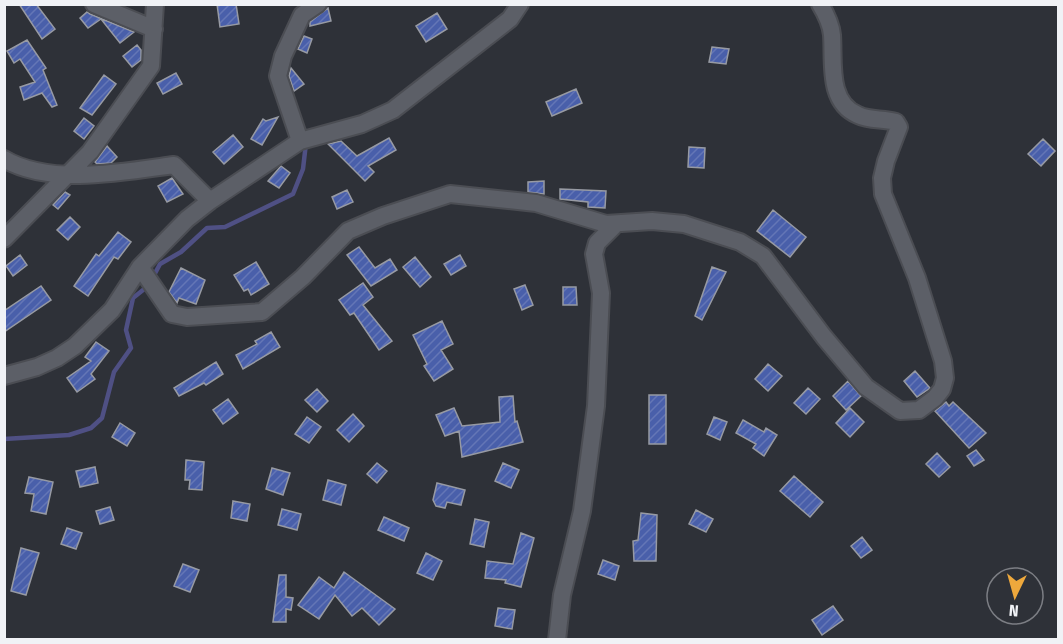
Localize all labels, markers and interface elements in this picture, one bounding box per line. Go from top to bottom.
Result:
north arrow [985,566,1045,626]
text: N [1008,601,1019,620]

